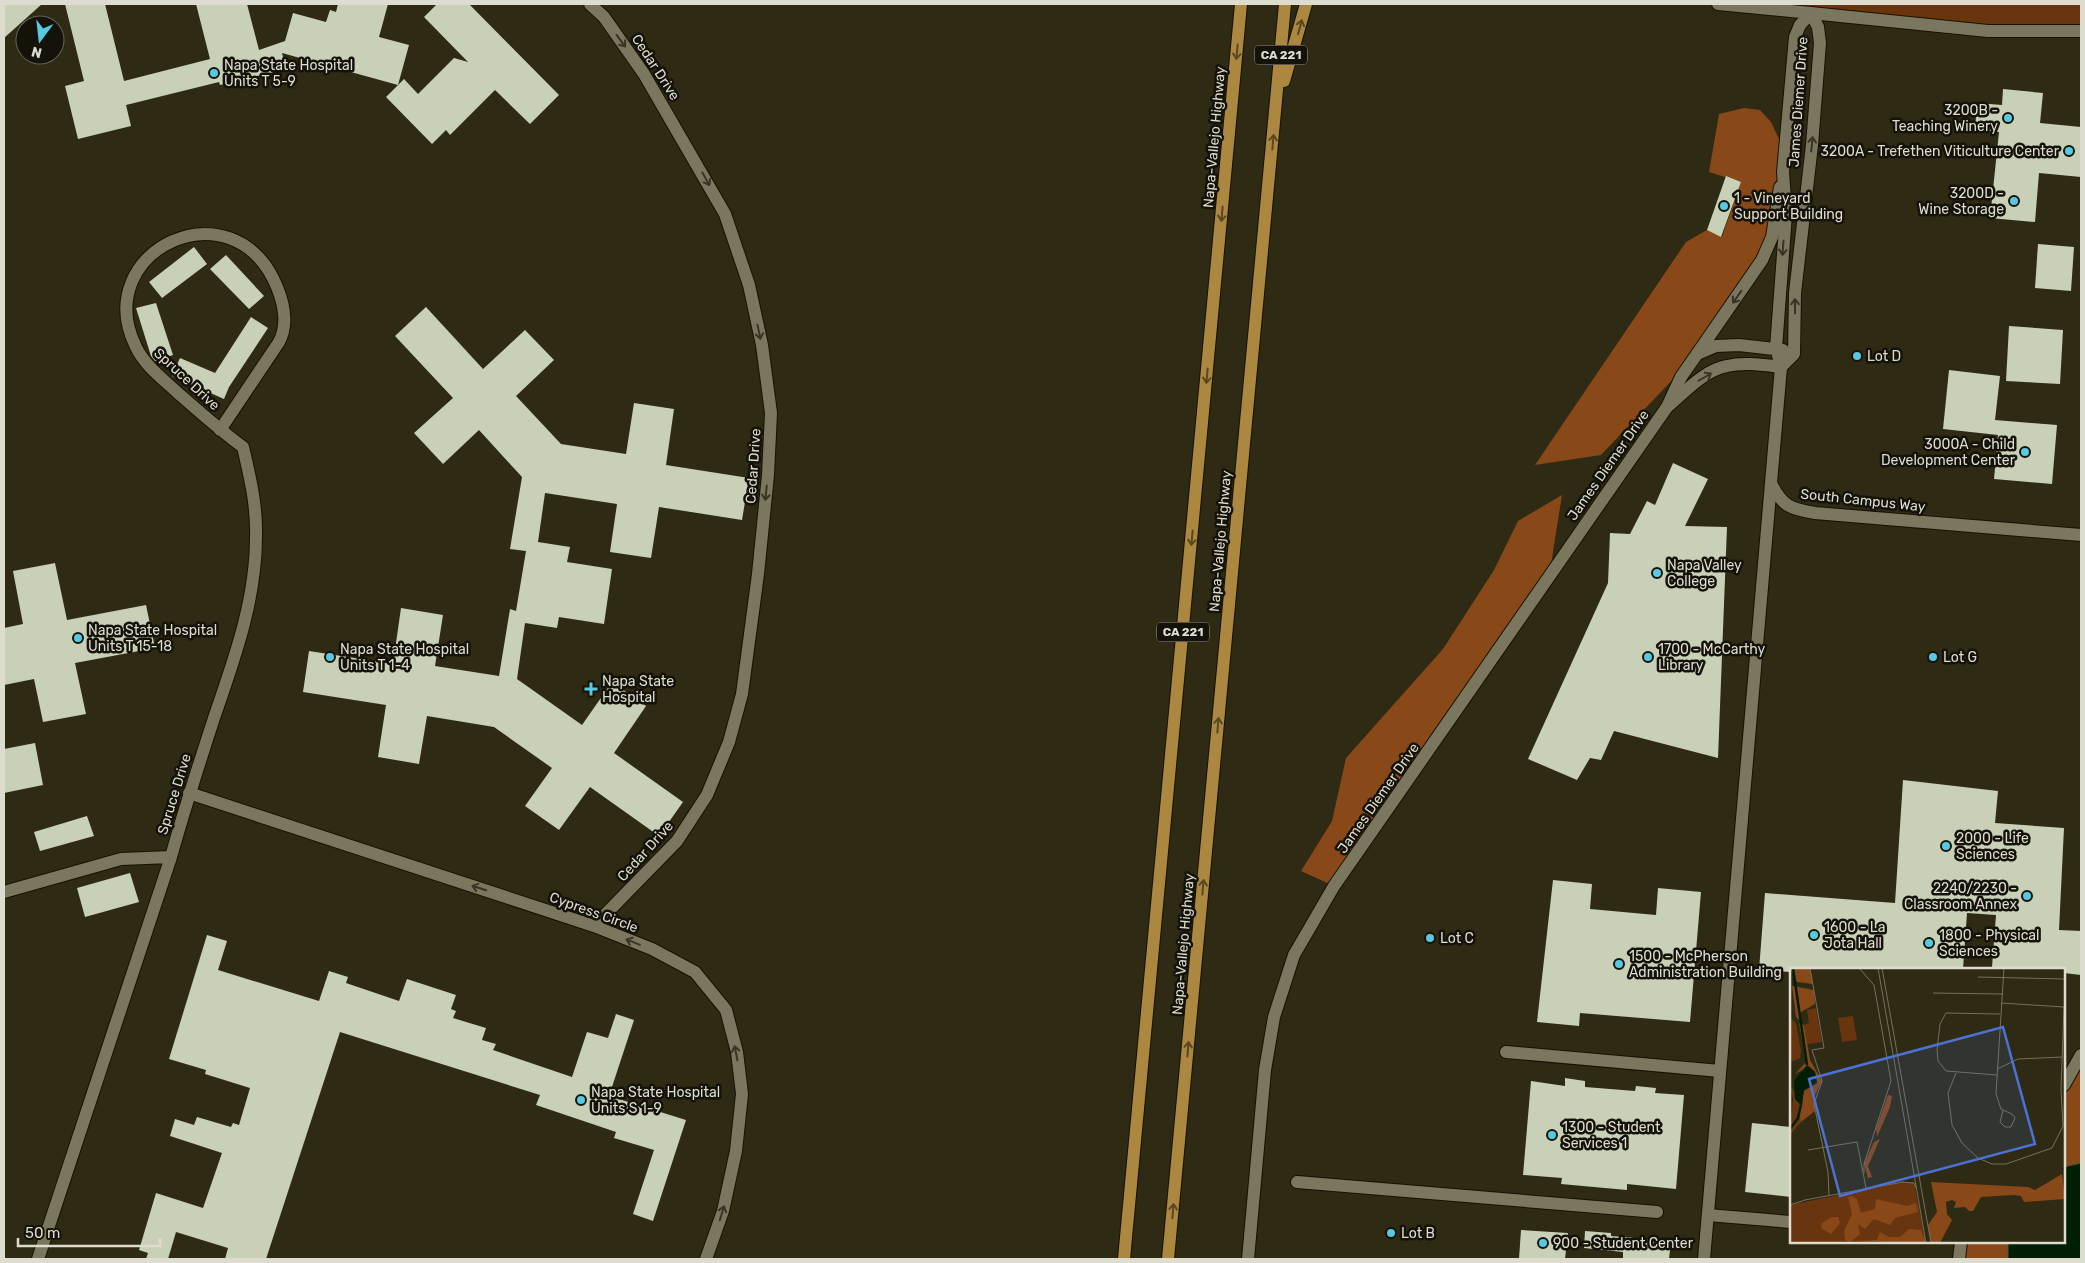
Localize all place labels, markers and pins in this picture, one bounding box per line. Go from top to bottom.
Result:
place label: Napa State Hospital Units T 5-9 [224,57,353,90]
marker: Napa State Hospital Units T 5-9 [208,67,220,79]
place label: 3200B - Teaching Winery [1892,102,1998,135]
marker: 3200B - Teaching Winery [2002,112,2014,124]
place label: 3200A - Trefethen Viticulture Center [1821,143,2060,160]
marker: 3200A - Trefethen Viticulture Center [2063,145,2075,157]
place label: 3200D - Wine Storage [1918,185,2004,218]
place label: 1 - Vineyard Support Building [1734,190,1843,223]
marker: 3200D - Wine Storage [2008,195,2020,207]
marker: 1 - Vineyard Support Building [1718,200,1730,212]
place label: Lot D [1867,348,1901,365]
marker: Lot D [1851,350,1863,362]
place label: 3000A - Child Development Center [1881,436,2016,469]
marker: 3000A - Child Development Center [2019,446,2031,458]
place label: Napa Valley College [1667,557,1742,590]
marker: Napa Valley College [1651,567,1663,579]
place label: Napa State Hospital Units T 15-18 [88,622,217,655]
marker: Napa State Hospital Units T 15-18 [72,632,84,644]
place label: Napa State Hospital Units T 1-4 [340,641,469,674]
place label: 1700 - McCarthy Library [1658,641,1766,674]
place label: Lot G [1943,649,1977,666]
marker: Napa State Hospital Units T 1-4 [324,651,336,663]
marker: 1700 - McCarthy Library [1642,651,1654,663]
marker: Lot G [1927,651,1939,663]
place label: Napa State Hospital [602,673,674,706]
marker: Napa State Hospital [584,682,598,696]
place label: 2000 - Life Sciences [1956,830,2029,863]
marker: 2000 - Life Sciences [1940,840,1952,852]
place label: 2240/2230 - Classroom Annex [1904,880,2017,913]
marker: 2240/2230 - Classroom Annex [2021,890,2033,902]
place label: 1600 - La Jota Hall [1824,919,1885,952]
place label: 1800 - Physical Sciences [1939,927,2040,960]
marker: 1600 - La Jota Hall [1808,929,1820,941]
place label: Lot C [1440,930,1474,947]
marker: Lot C [1424,932,1436,944]
marker: 1800 - Physical Sciences [1923,937,1935,949]
place label: 1500 - McPherson Administration Building [1629,948,1782,981]
marker: 1500 - McPherson Administration Building [1613,958,1625,970]
place label: Napa State Hospital Units S 1-9 [591,1084,720,1117]
marker: Napa State Hospital Units S 1-9 [575,1094,587,1106]
place label: 1300 - Student Services 1 [1562,1119,1661,1152]
marker: 1300 - Student Services 1 [1546,1129,1558,1141]
place label: Lot B [1401,1225,1435,1242]
marker: Lot B [1385,1227,1397,1239]
place label: 900 - Student Center [1553,1235,1694,1252]
marker: 900 - Student Center [1537,1237,1549,1249]

